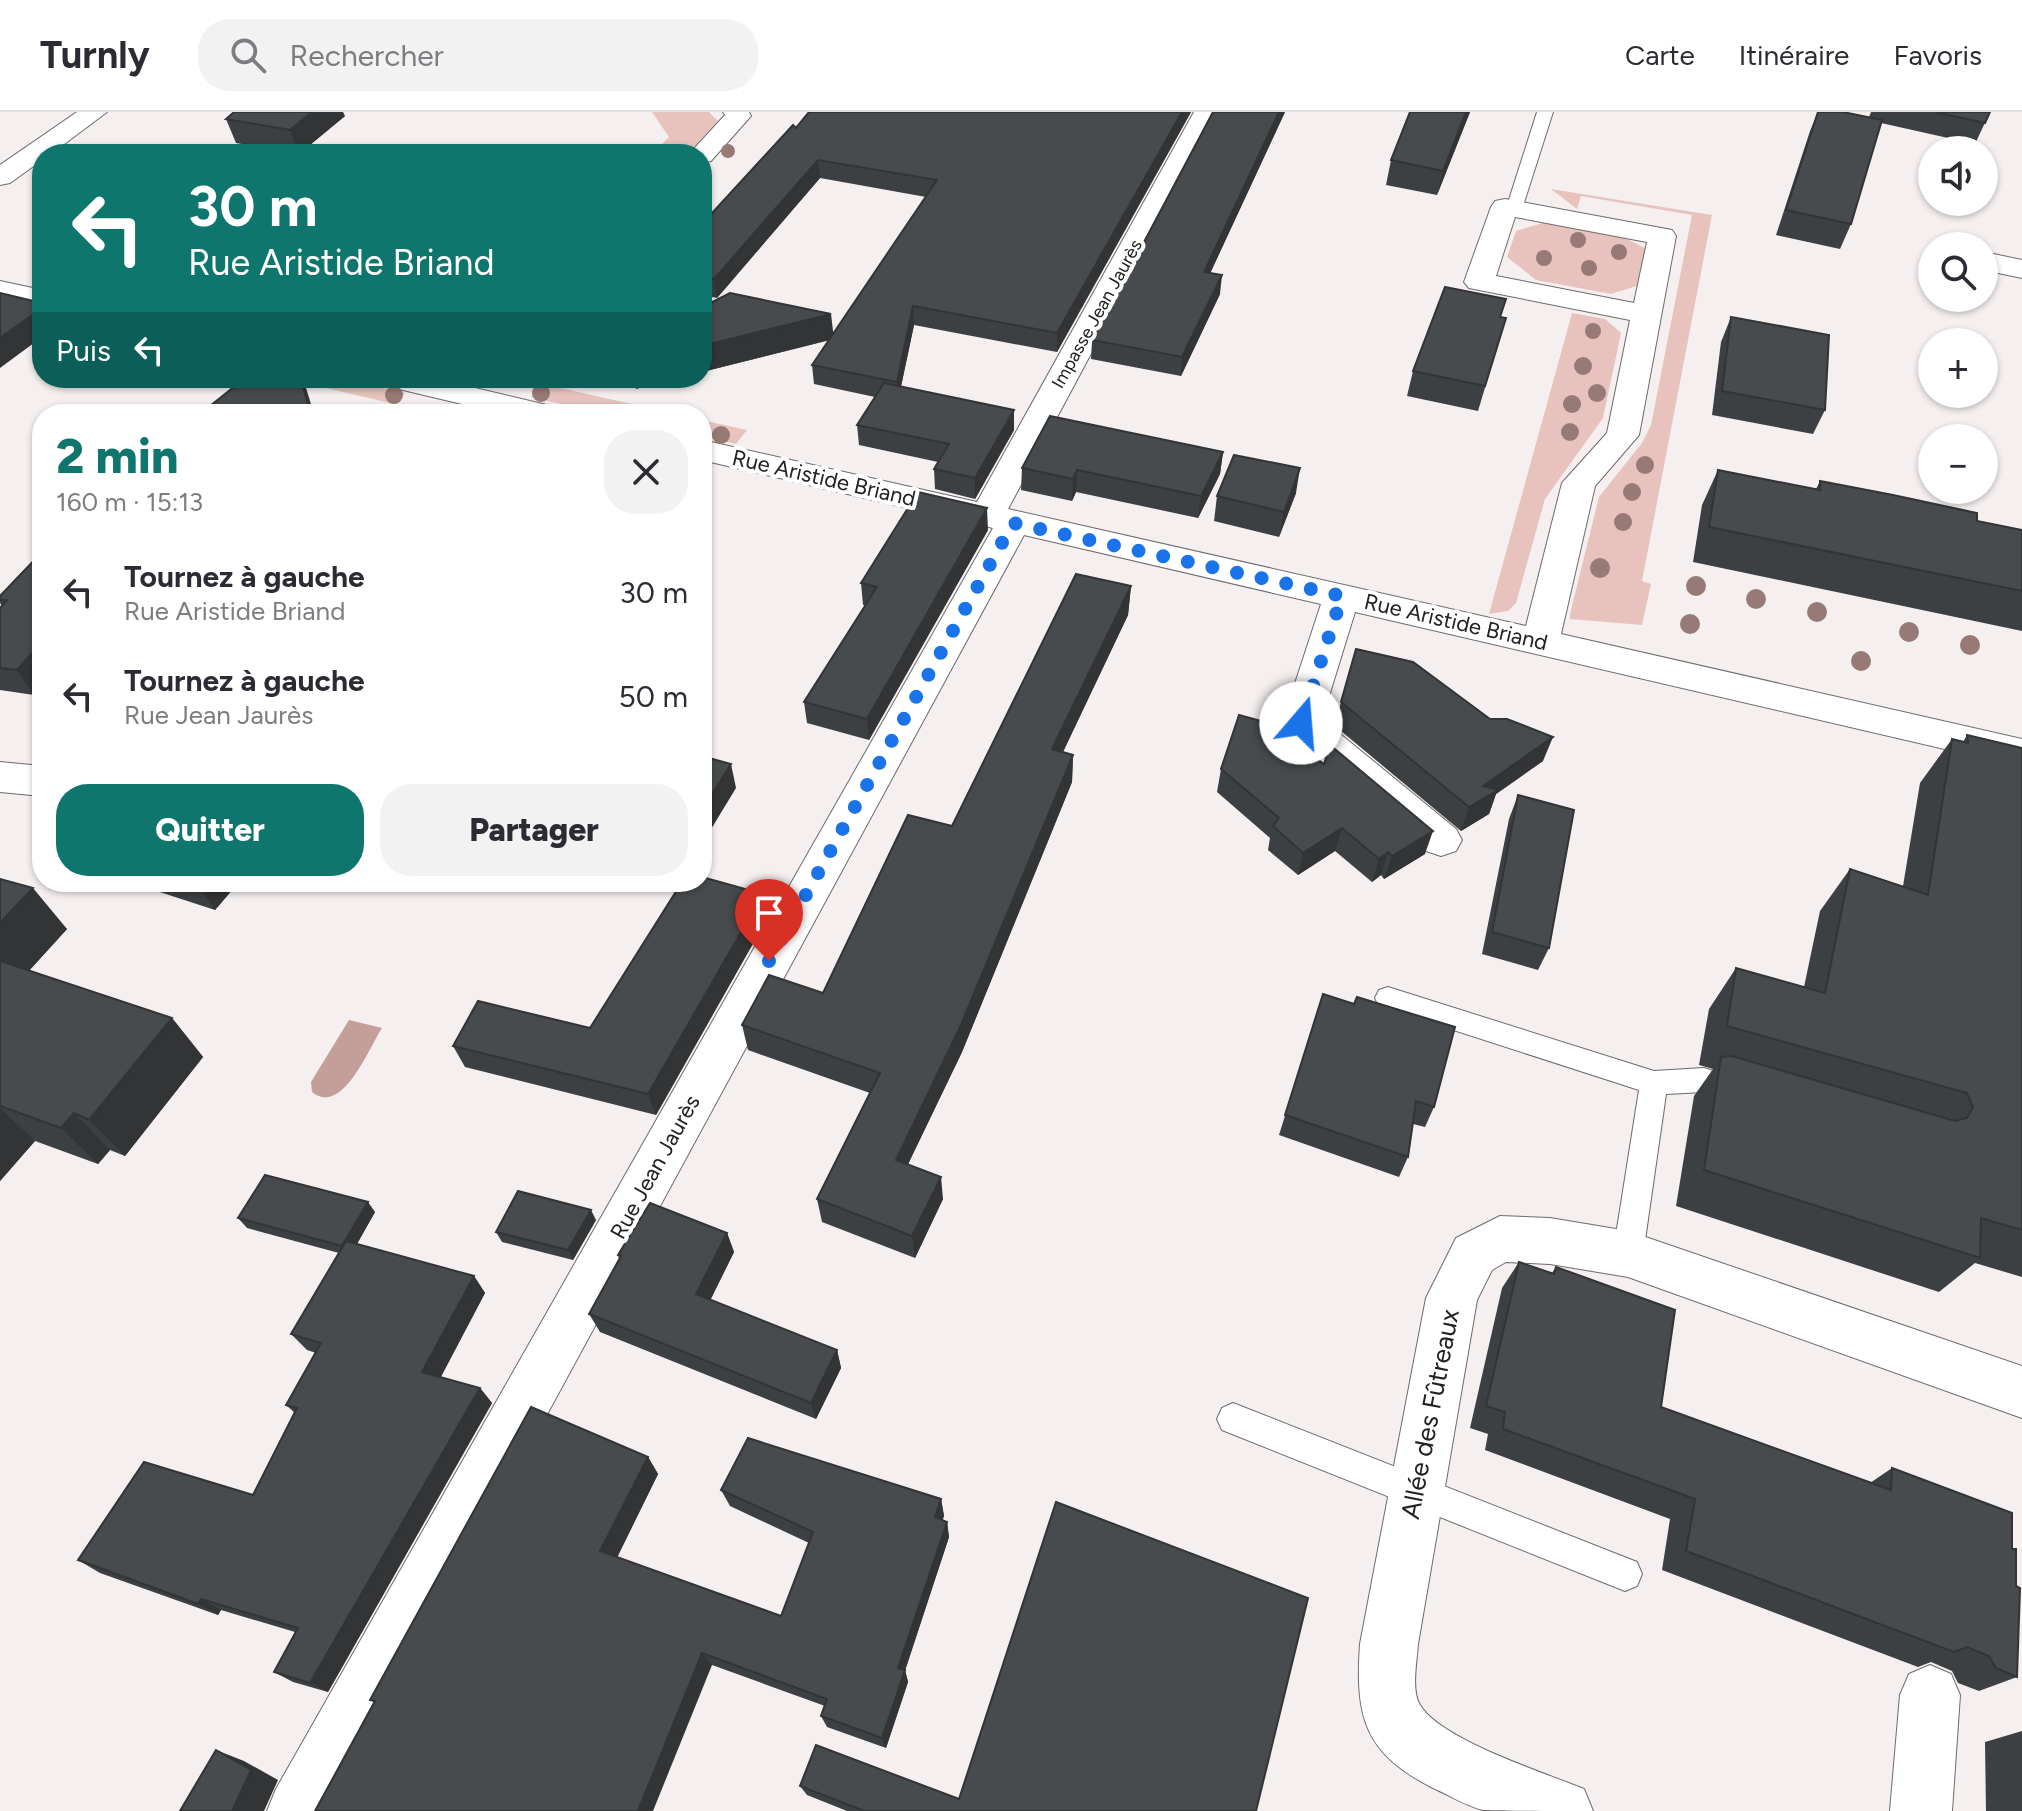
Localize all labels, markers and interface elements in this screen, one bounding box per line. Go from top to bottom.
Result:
search box [198,19,758,91]
text: Turnly [40,32,150,78]
icon: search [226,33,270,77]
text: Rechercher [290,37,444,74]
text: Carte [1625,38,1695,72]
text: Itinéraire [1739,38,1849,72]
text: Favoris [1893,38,1982,72]
map controls [1918,136,1998,504]
button: sound [1918,136,1998,216]
text: 30 m [188,173,318,240]
icon: left [56,176,160,280]
button: search [1918,232,1998,312]
street label: Impasse Jean Jaurès [1047,236,1147,392]
text: Rue Aristide Briand [188,241,495,284]
icon: left [127,328,171,372]
button: + [1918,328,1998,408]
text: Puis [56,332,111,369]
button: − [1918,424,1998,504]
text: 2 min [56,427,179,485]
button: close [604,430,688,514]
street label: Rue Aristide Briand [730,444,918,512]
text: 160 m · 15:13 [56,486,203,518]
text: Tournez à gauche [124,558,365,595]
icon: left [56,570,100,614]
text: 30 m [620,574,688,611]
street label: Rue Aristide Briand [1362,588,1550,656]
text: Rue Aristide Briand [124,595,345,627]
text: Tournez à gauche [124,662,365,699]
icon: left [56,674,100,718]
text: 50 m [619,678,688,715]
position arrow [1259,681,1343,765]
text: Rue Jean Jaurès [124,699,313,731]
button: Quitter [56,784,364,876]
button: Partager [380,784,688,876]
pin [735,879,803,961]
icon: arrive [747,891,791,935]
street label: Rue Jean Jaurès [604,1090,706,1244]
street label: Allée des Fûtreaux [1394,1306,1466,1522]

